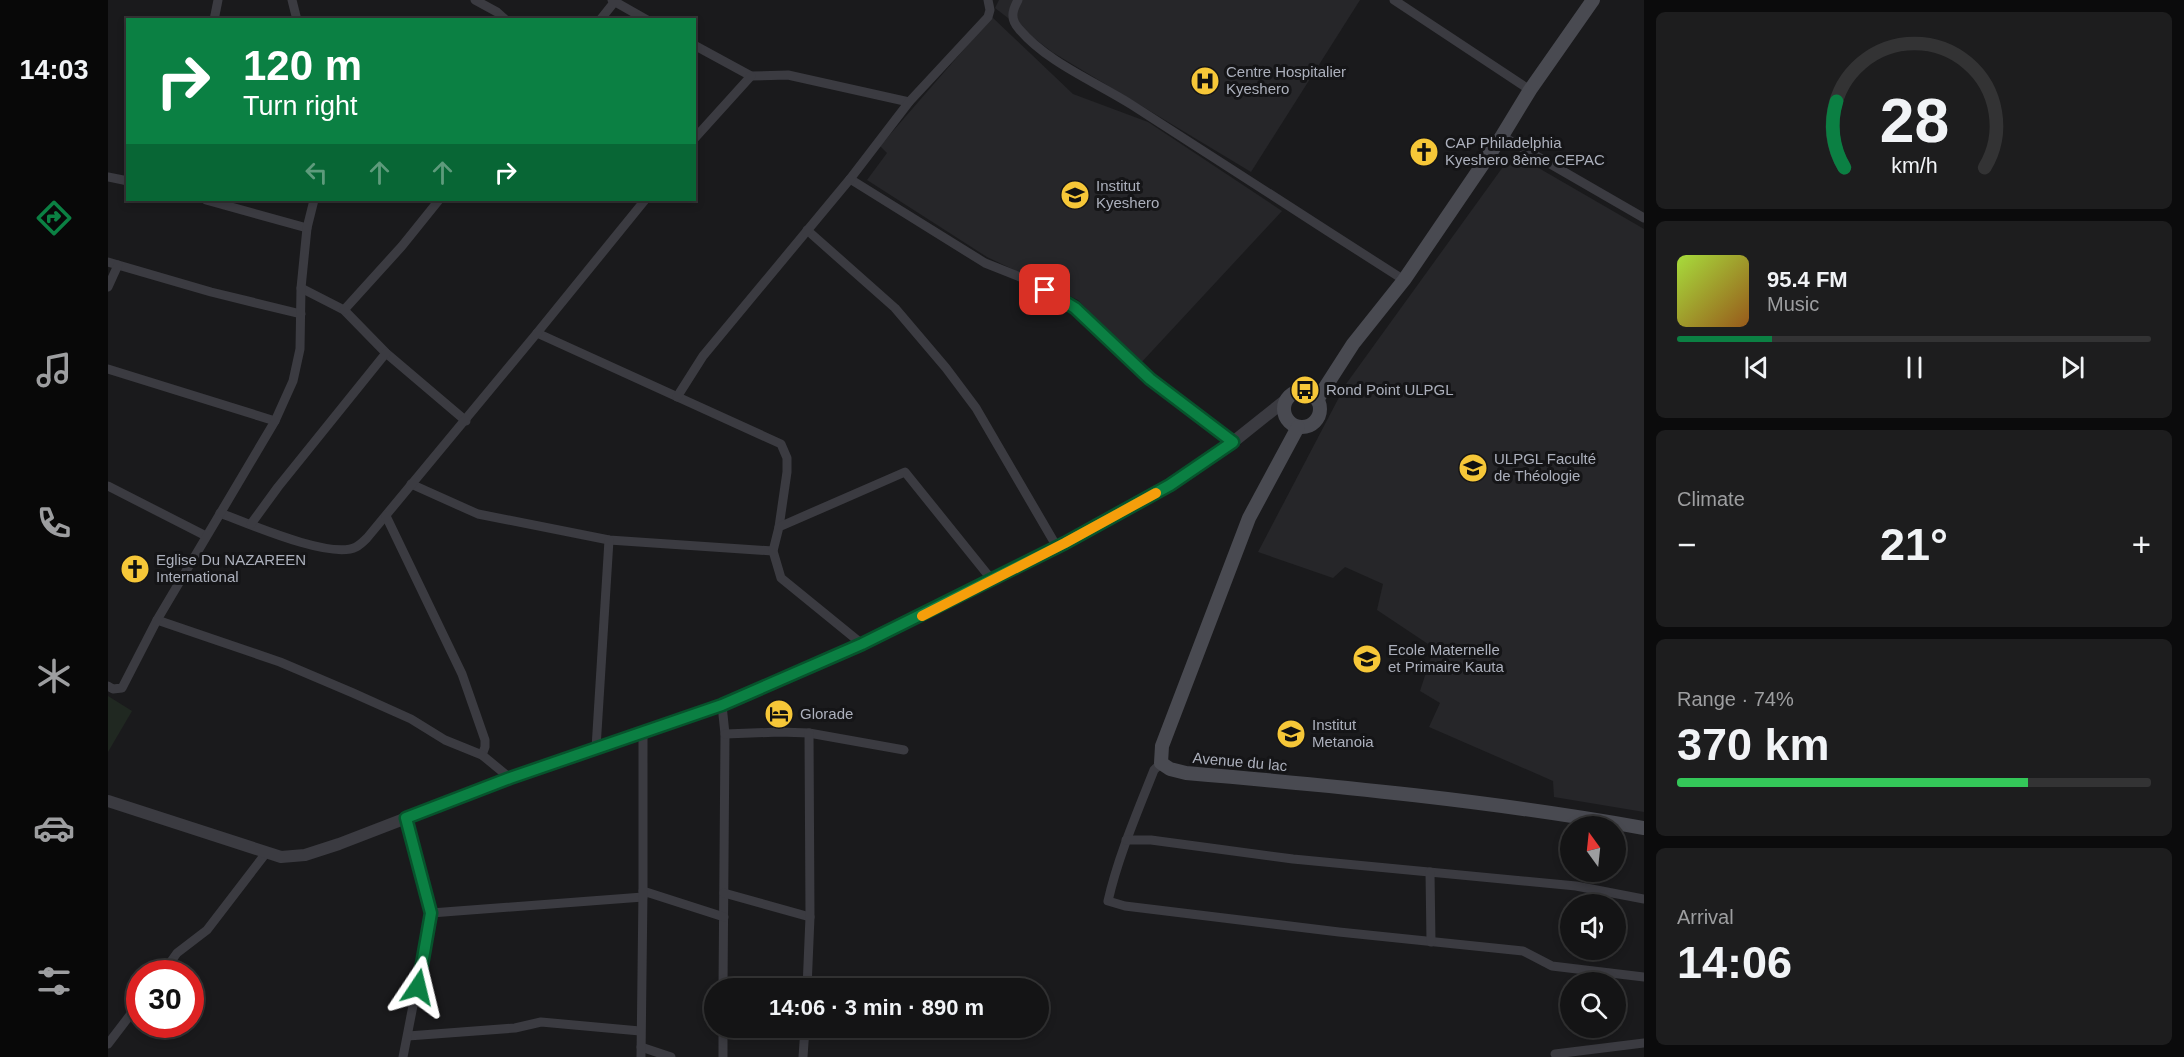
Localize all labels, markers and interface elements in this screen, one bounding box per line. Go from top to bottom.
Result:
icon: right [144,42,222,120]
text: 120 m [243,42,362,89]
text: 14:03 [19,55,89,85]
place label: Centre Hospitalier Kyeshero [1226,63,1346,97]
hospital icon: Centre Hospitalier Kyeshero [1189,65,1221,97]
text: 28 [1879,86,1949,155]
text: Turn right [243,91,358,121]
place label: CAP Philadelphia Kyeshero 8ème CEPAC [1445,134,1605,168]
church icon: CAP Philadelphia Kyeshero 8ème CEPAC [1408,136,1440,168]
text: km/h [1891,154,1937,178]
icon: left [300,156,333,189]
icon: ahead [363,156,396,189]
icon: ahead [426,156,459,189]
icon: right [489,156,522,189]
place label: Institut Kyeshero [1096,177,1159,211]
school or university icon: Institut Kyeshero [1059,179,1091,211]
icon: directions [33,197,75,239]
pin [1019,264,1070,315]
text: 95.4 FM [1767,267,1848,292]
icon: arrive [1028,273,1061,306]
text: Music [1767,293,1819,315]
icon: music [33,349,75,391]
icon: previous [1740,351,1773,384]
icon: pause [1898,351,1931,384]
icon: next [2056,351,2089,384]
bus stop icon: Rond Point ULPGL [1289,374,1321,406]
place label: Rond Point ULPGL [1326,381,1454,398]
place label: ULPGL Faculté de Théologie [1494,450,1596,484]
school or university icon: ULPGL Faculté de Théologie [1457,452,1489,484]
text: Climate [1677,488,1745,510]
icon: phone [33,502,75,544]
text: 21° [1880,519,1948,570]
text: − [1677,526,1696,563]
text: + [2132,526,2151,563]
place label: Eglise Du NAZAREEN International [156,551,306,585]
church icon: Eglise Du NAZAREEN International [119,553,151,585]
place label: Ecole Maternelle et Primaire Kauta [1388,641,1505,675]
school or university icon: Ecole Maternelle et Primaire Kauta [1351,643,1383,675]
icon: climate [33,655,75,697]
text: Range · 74% [1677,688,1794,710]
hotel icon: Glorade [763,698,795,730]
place label: Glorade [800,705,853,722]
place label: Institut Metanoia [1312,716,1374,750]
school or university icon: Institut Metanoia [1275,718,1307,750]
text: 370 km [1677,719,1830,770]
street label: Avenue du lac [1192,749,1288,774]
icon: car [33,807,75,849]
north arrow [1560,816,1626,882]
map controls [1560,816,1626,1038]
button: sound [1560,894,1626,960]
text: Arrival [1677,906,1734,928]
text: 14:06 [1677,937,1792,988]
position arrow [386,955,450,1019]
icon: filters [33,960,75,1002]
speed limit sign: 30 [126,960,204,1038]
button: search [1560,972,1626,1038]
text: 14:06 · 3 min · 890 m [769,995,984,1020]

